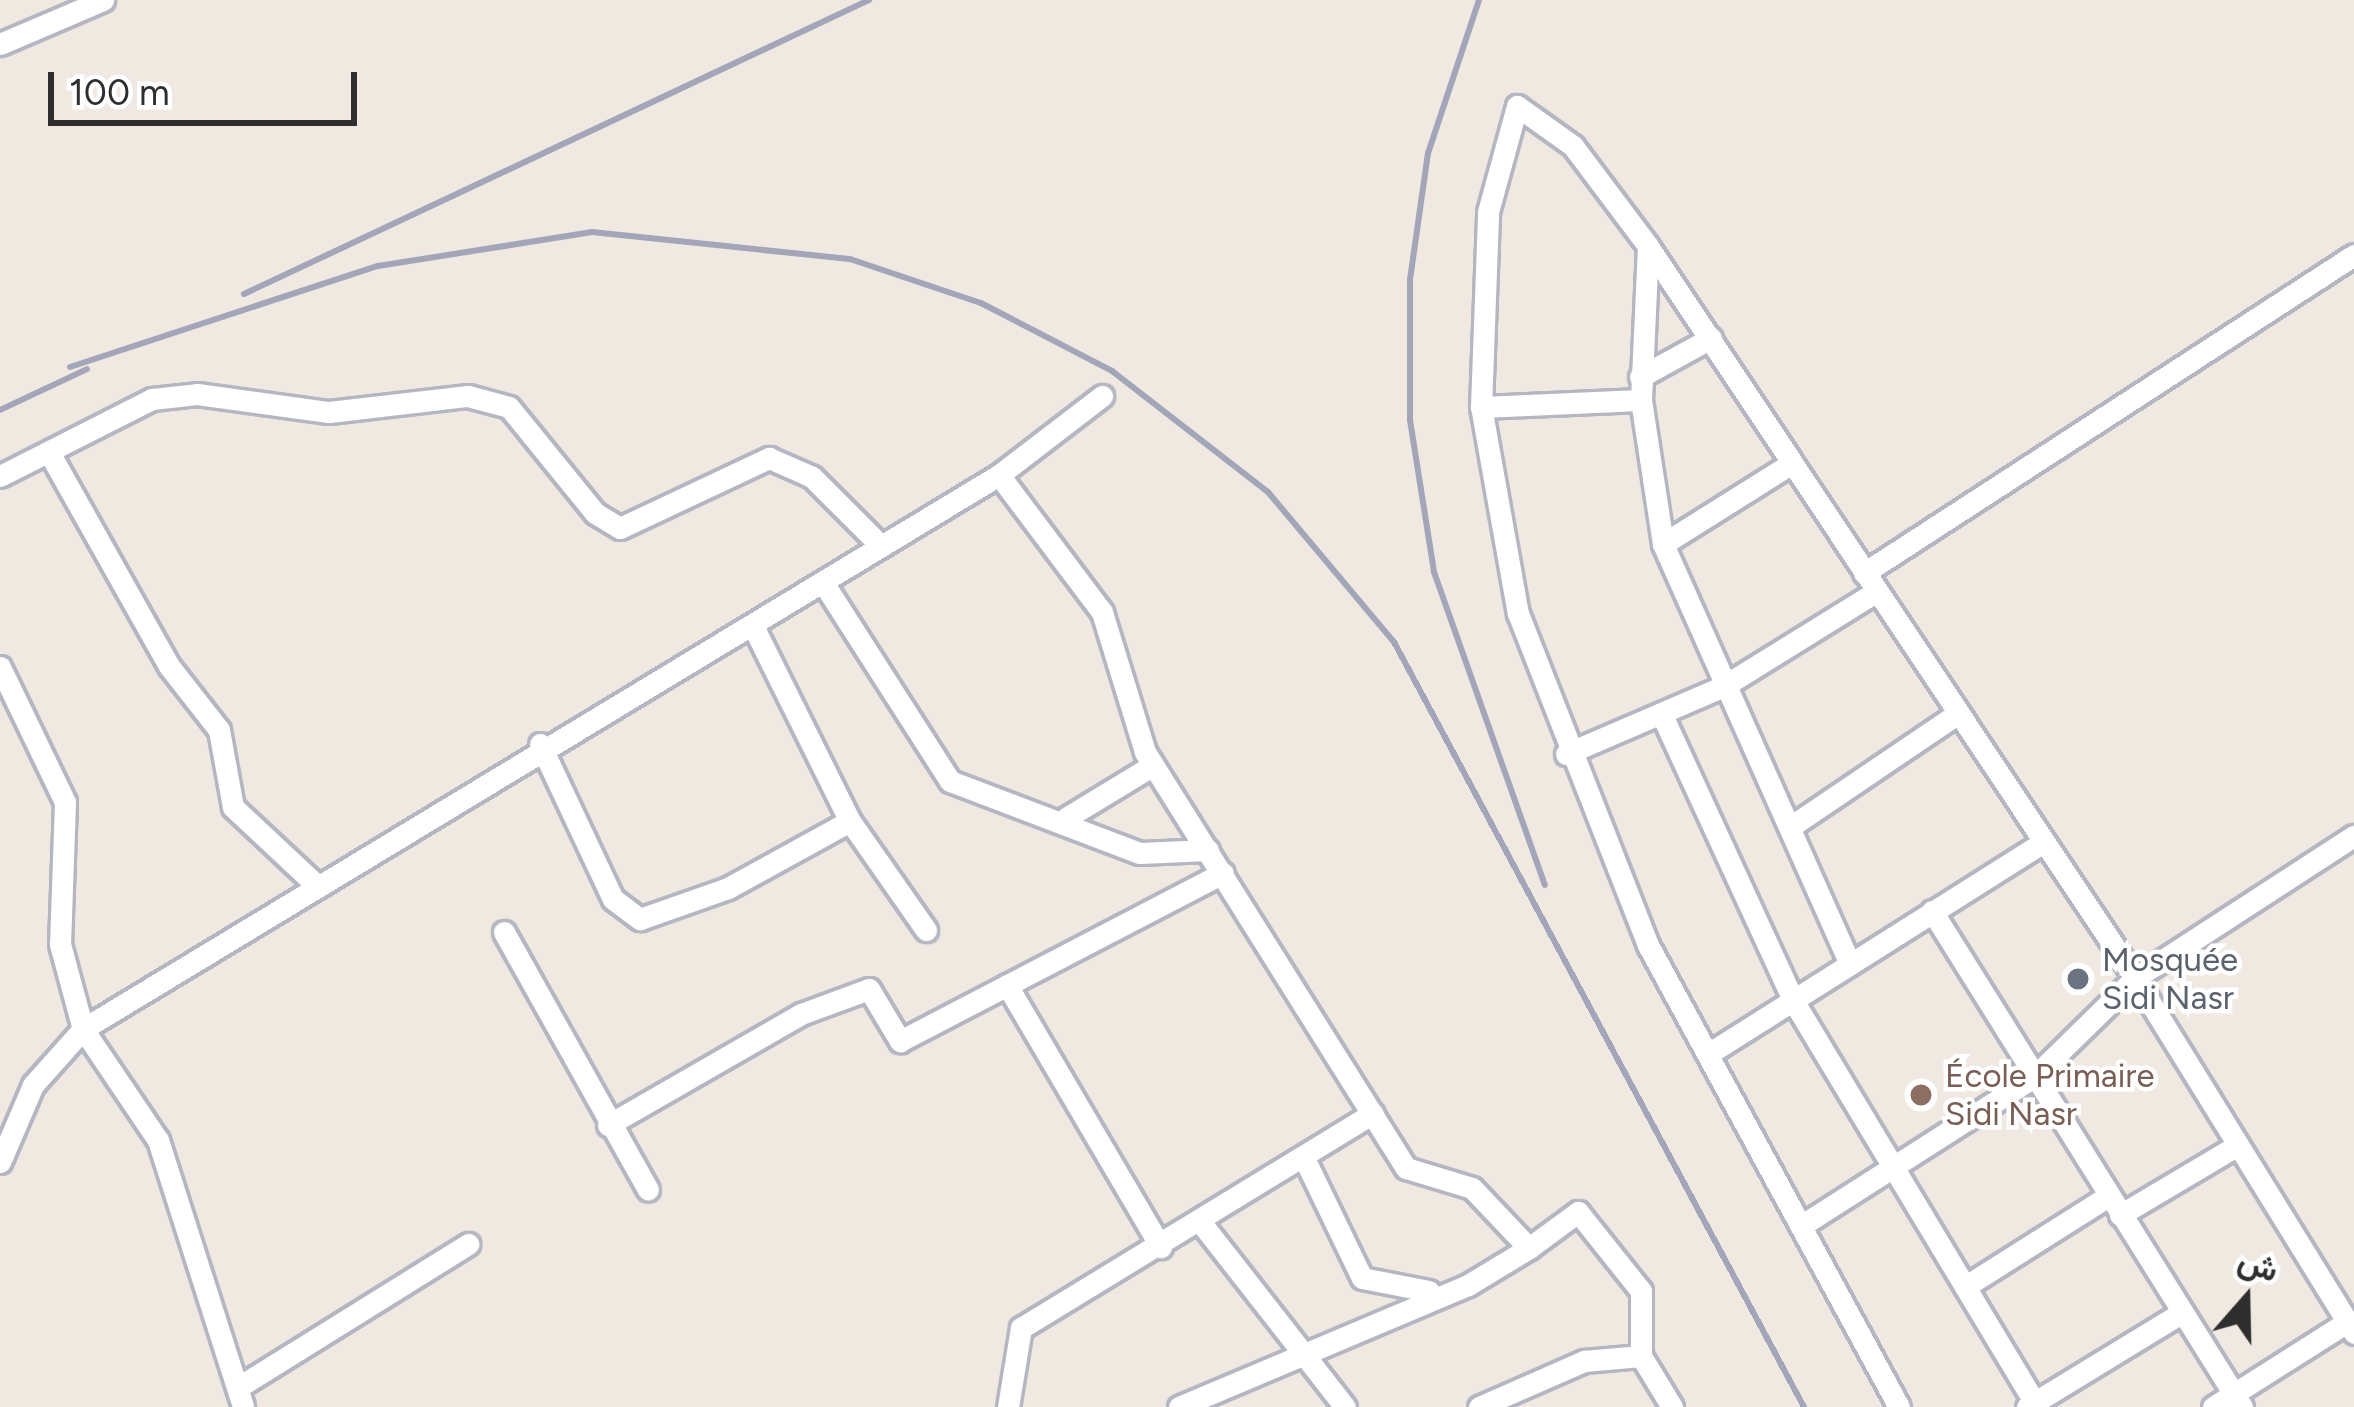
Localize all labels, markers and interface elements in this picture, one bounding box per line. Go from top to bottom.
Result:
scale bar [54,48,363,122]
text: 100 m [69,71,170,114]
place label: Mosquée Sidi Nasr [2102,940,2238,1018]
marker: Mosquée Sidi Nasr [2065,966,2091,992]
place label: École Primaire Sidi Nasr [1945,1056,2154,1134]
marker: École Primaire Sidi Nasr [1908,1082,1934,1108]
north arrow [2186,1239,2306,1359]
text: ش [2233,1240,2284,1290]

